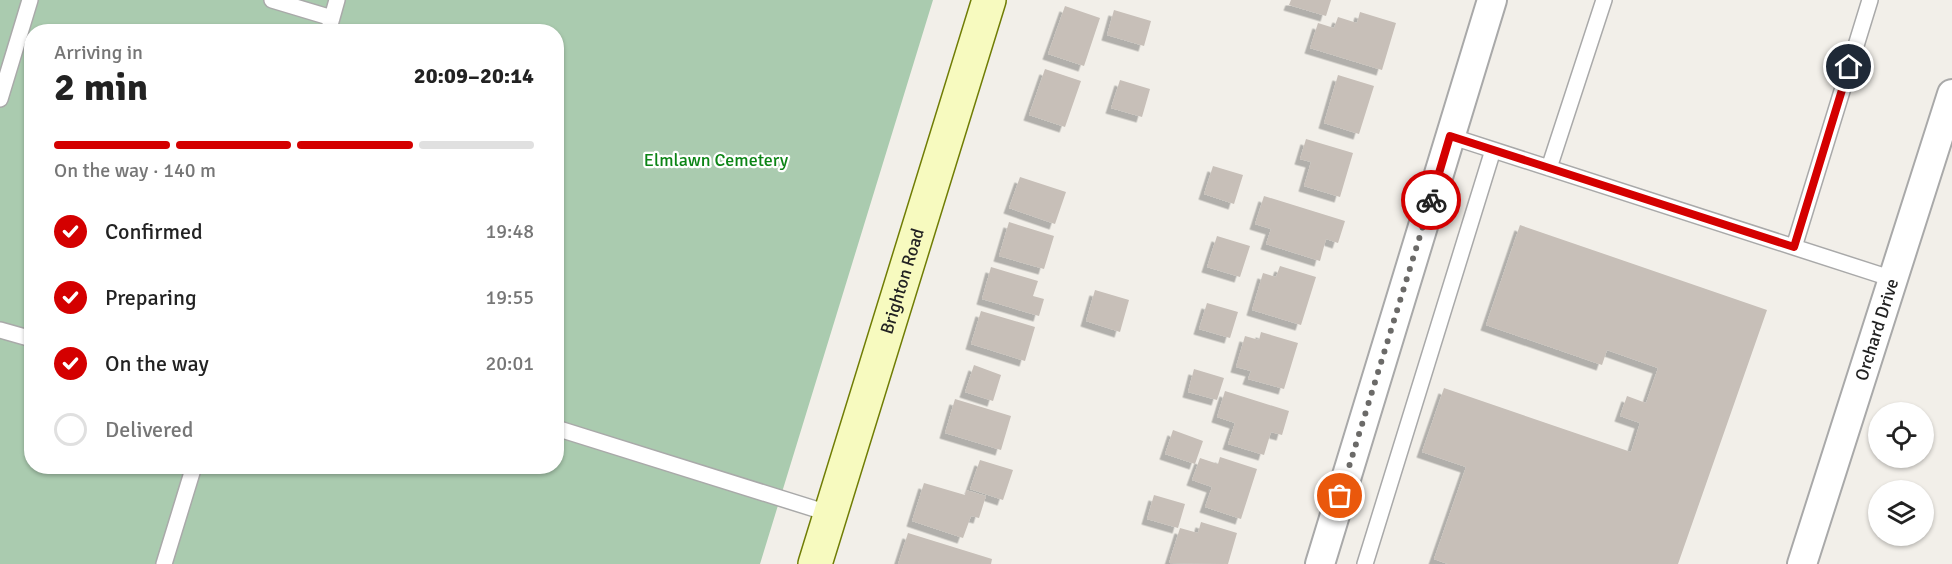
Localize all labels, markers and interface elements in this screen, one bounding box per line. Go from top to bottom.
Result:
text: Arriving in [54,40,143,65]
pin [1823,41,1874,92]
icon: home [1832,50,1865,83]
text: 20:09–20:14 [414,62,534,89]
text: 2 min [54,63,148,111]
park label: Elmlawn Cemetery [644,149,789,171]
text: On the way · 140 m [54,158,216,183]
courier [1401,170,1461,230]
icon: bike [1415,184,1448,217]
icon: check [54,215,87,248]
text: Confirmed [105,218,203,245]
text: 19:48 [485,219,534,244]
street label: Brighton Road [876,226,929,337]
street label: Orchard Drive [1850,276,1903,383]
icon: check [54,281,87,314]
text: Preparing [105,284,197,311]
text: 19:55 [485,285,534,310]
icon: check [54,347,87,380]
text: On the way [105,350,209,377]
text: 20:01 [485,351,534,376]
map controls [1868,402,1934,546]
button: locate [1868,402,1934,468]
text: Delivered [105,416,193,443]
pin [1314,470,1365,521]
icon: bag [1323,479,1356,512]
button: layers [1868,480,1934,546]

